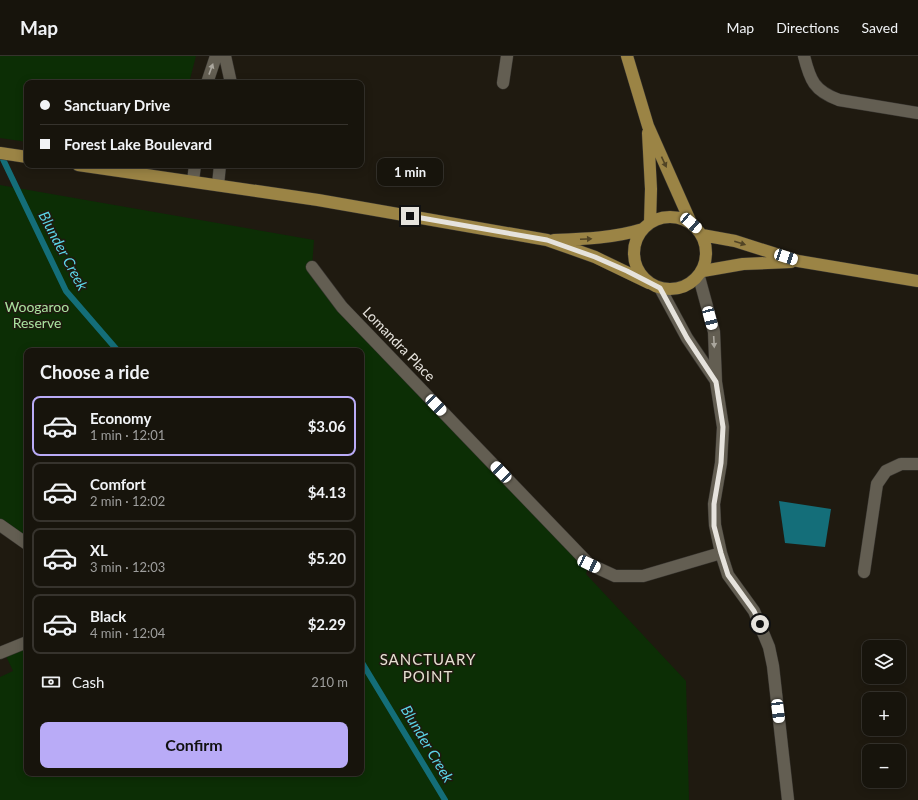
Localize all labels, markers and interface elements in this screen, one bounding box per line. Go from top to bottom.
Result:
text: Map [20,16,58,39]
text: Map [727,19,754,36]
text: Directions [776,19,839,36]
text: Saved [861,19,898,36]
one-way arrow [208,63,214,75]
text: Sanctuary Drive [64,96,170,114]
text: Forest Lake Boulevard [64,135,212,153]
one-way arrow [661,156,667,167]
callout: 1 min [377,158,443,186]
text: 1 min [394,164,426,180]
route end [401,207,419,225]
water label: Blunder Creek [35,208,93,294]
car [678,211,704,235]
one-way arrow [580,236,593,242]
one-way arrow [734,240,746,246]
car [773,248,799,266]
park label: Woogaroo Reserve [5,298,69,331]
street label: Lomandra Place [360,303,439,384]
car [701,305,719,331]
one-way arrow [711,336,718,348]
text: Choose a ride [40,361,149,383]
car [423,392,449,418]
icon: car [42,408,78,444]
text: Economy [90,409,151,427]
text: $3.06 [308,417,346,435]
text: 1 min · 12:01 [90,427,165,443]
car [488,459,514,485]
icon: car [42,474,78,510]
text: Comfort [90,475,146,493]
text: $4.13 [308,483,346,501]
text: 2 min · 12:02 [90,493,165,509]
icon: car [42,540,78,576]
text: XL [90,541,108,559]
text: $5.20 [308,549,346,567]
car [576,553,602,575]
text: 3 min · 12:03 [90,559,165,575]
icon: car [42,606,78,642]
text: Black [90,607,126,625]
text: $2.29 [308,615,346,633]
route start [751,615,769,633]
text: 4 min · 12:04 [90,625,165,641]
map controls [862,640,906,788]
button: layers [862,640,906,684]
district label: SANCTUARY POINT [380,650,476,685]
icon: cash [40,671,62,693]
text: Cash [72,673,104,691]
text: 210 m [311,674,348,690]
button: + [862,692,906,736]
car [771,698,785,724]
water label: Blunder Creek [398,701,458,786]
button: Confirm [40,722,348,768]
button: − [862,744,906,788]

